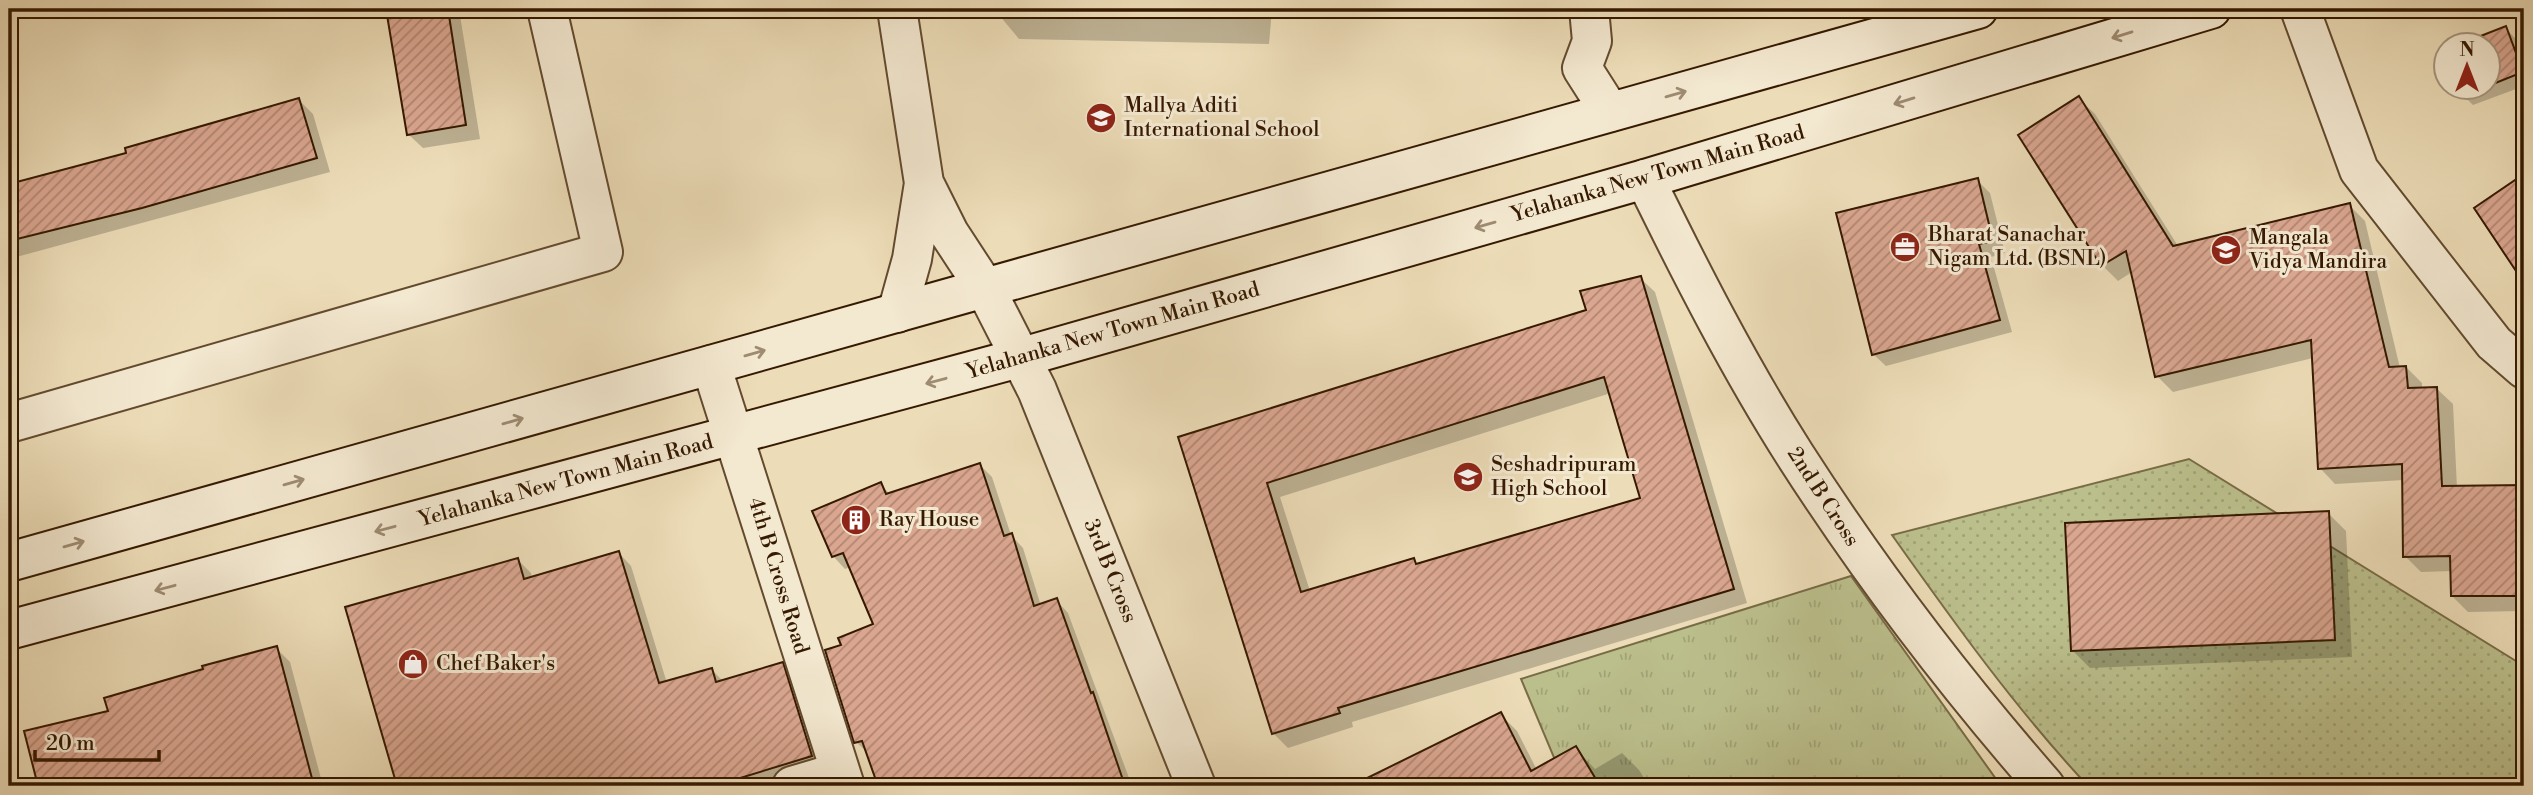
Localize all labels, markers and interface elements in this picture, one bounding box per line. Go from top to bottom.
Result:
one-way arrow [2111,30,2133,43]
north arrow [2432,32,2502,102]
text: N [2459,38,2475,62]
one-way arrow [1664,86,1686,99]
place label: Mallya Aditi International School [1124,93,1320,143]
one-way arrow [1893,96,1915,109]
school or university icon: Mallya Aditi International School [1084,101,1118,135]
street label: Yelahanka New Town Main Road [1507,120,1808,229]
one-way arrow [1474,219,1496,232]
place label: Bharat Sanachar Nigam Ltd. (BSNL) [1927,222,2106,272]
place label: Mangala Vidya Mandira [2248,225,2388,275]
office icon: Bharat Sanachar Nigam Ltd. (BSNL) [1888,230,1922,264]
school or university icon: Mangala Vidya Mandira [2209,233,2243,267]
street label: Yelahanka New Town Main Road [962,277,1263,386]
one-way arrow [744,345,766,358]
one-way arrow [925,375,947,388]
one-way arrow [501,413,523,426]
street label: Yelahanka New Town Main Road [415,429,716,533]
street label: 2nd B Cross [1781,442,1865,552]
place label: Seshadripuram High School [1491,452,1636,502]
school or university icon: Seshadripuram High School [1451,460,1485,494]
one-way arrow [282,475,304,488]
street label: 4th B Cross Road [742,494,814,658]
building icon: Ray House [839,503,873,537]
place label: Ray House [879,507,979,533]
street label: 3rd B Cross [1077,515,1143,627]
one-way arrow [374,523,397,536]
one-way arrow [63,536,85,549]
one-way arrow [154,582,177,595]
shop icon: Chef Baker's [396,647,430,681]
place label: Chef Baker's [436,651,555,677]
scale bar [35,718,159,762]
text: 20 m [46,731,95,757]

